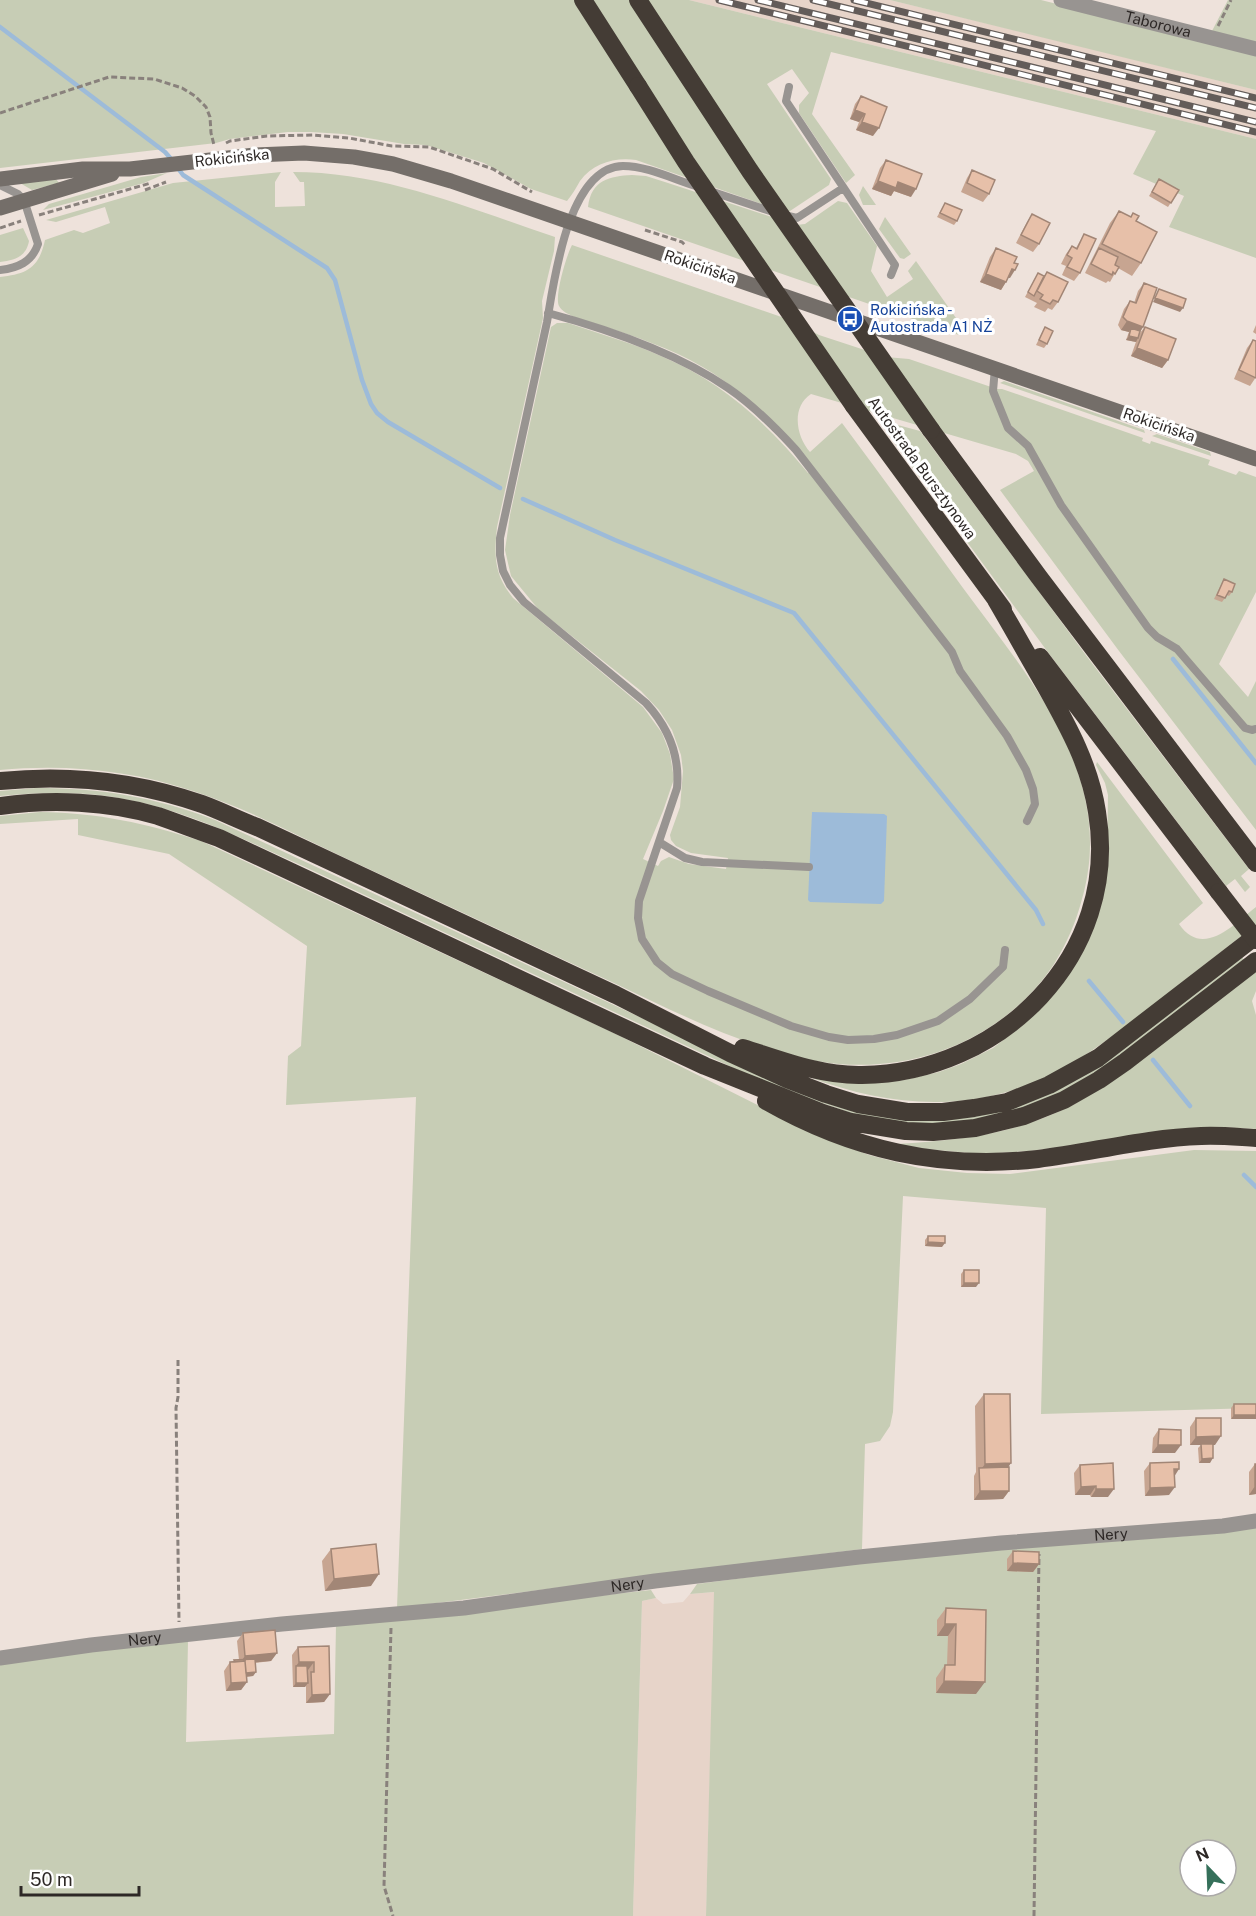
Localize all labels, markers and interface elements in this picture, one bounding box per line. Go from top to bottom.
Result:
street label: Taborowa [1123,7,1193,40]
street label: Rokicińska [194,145,270,170]
street label: Rokicińska [662,246,738,287]
place label: Rokicińska - Autostrada A1 NŻ [870,301,993,335]
bus stop icon: Rokicińska - Autostrada A1 NŻ [835,304,865,334]
street label: Autostrada Bursztynowa [865,393,980,542]
street label: Rokicińska [1121,404,1197,445]
street label: Nery [1093,1524,1128,1544]
street label: Nery [610,1574,645,1595]
street label: Nery [127,1628,162,1649]
north arrow [1178,1838,1238,1898]
text: N [1193,1843,1212,1866]
scale bar [21,1859,140,1897]
text: 50 m [30,1869,73,1890]

